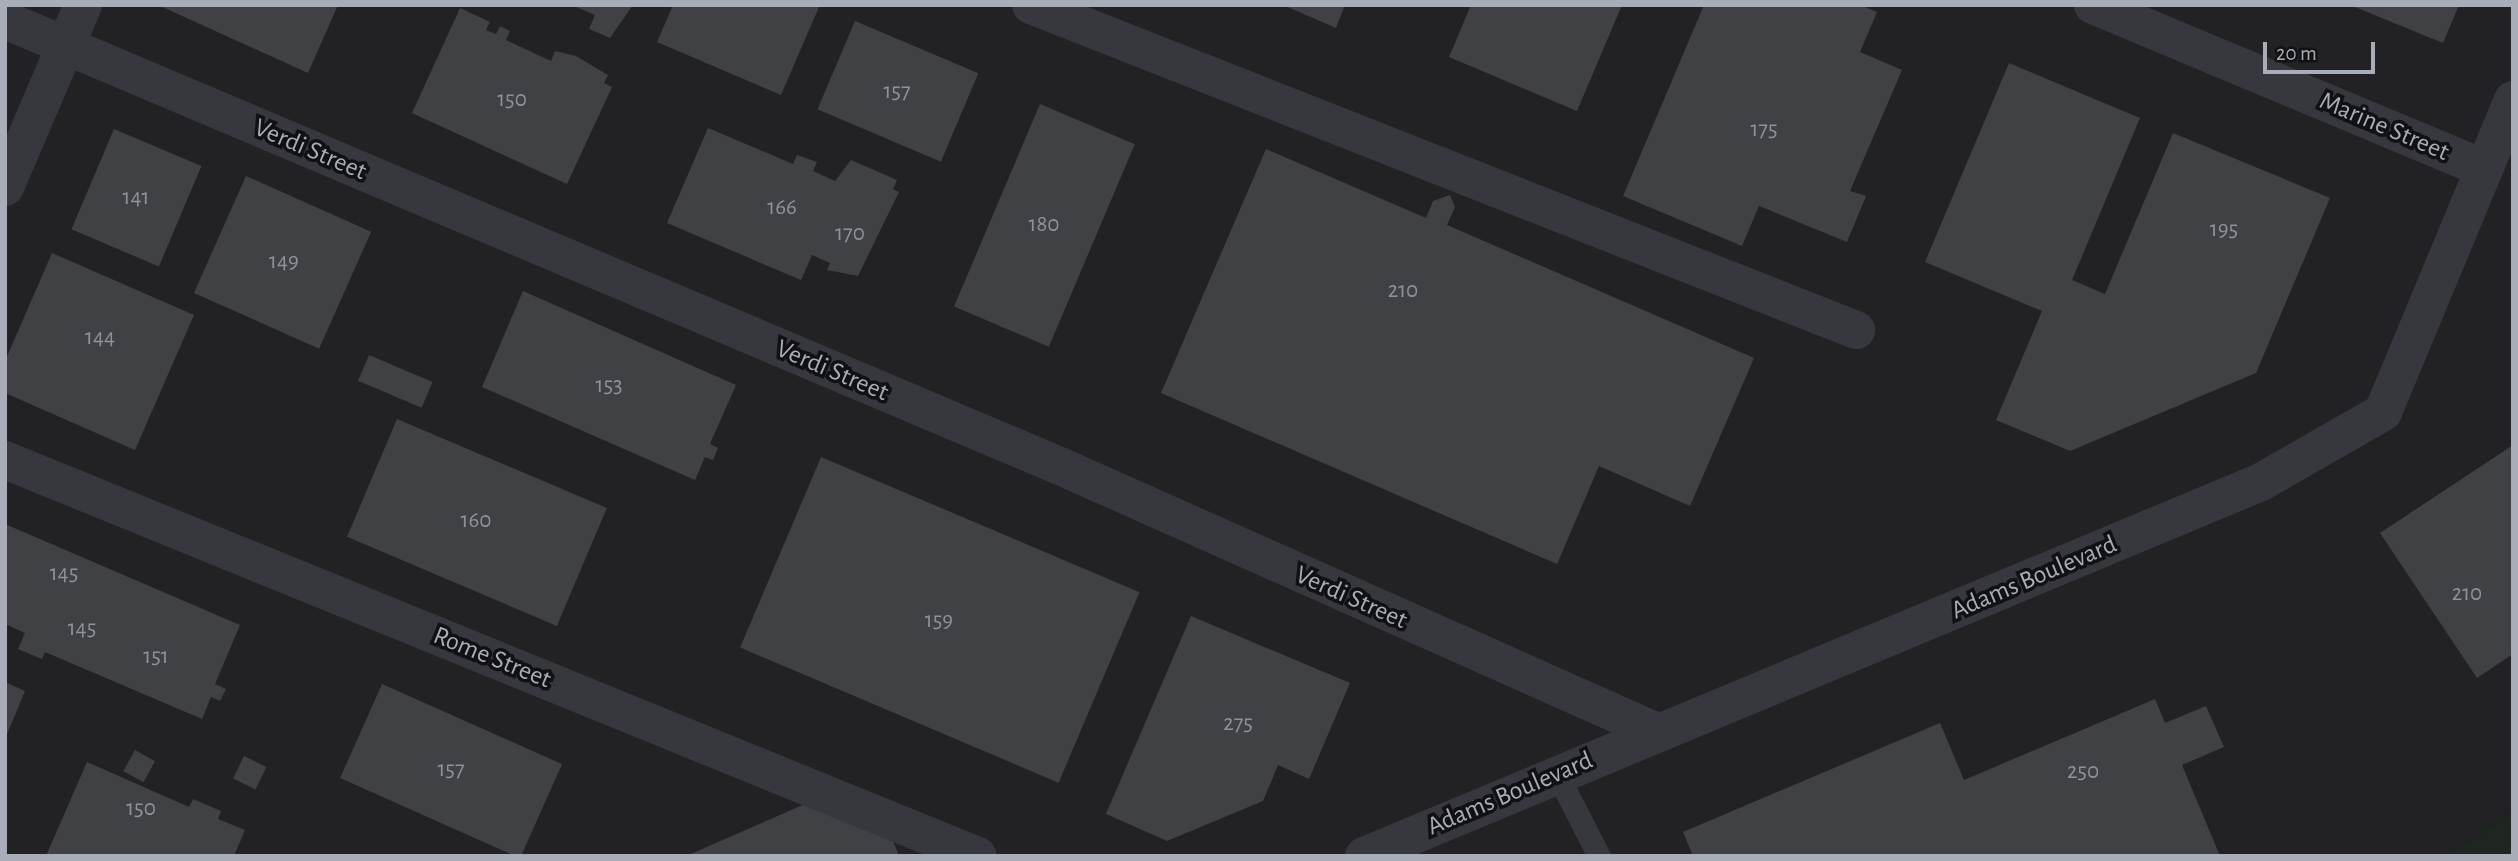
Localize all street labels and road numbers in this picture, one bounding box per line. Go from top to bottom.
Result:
street label: Marine Street [2315,86,2453,168]
street label: Verdi Street [249,112,371,188]
street label: Verdi Street [771,333,893,409]
street label: Adams Boulevard [1947,529,2121,627]
street label: Verdi Street [1290,560,1412,636]
street label: Rome Street [429,620,555,696]
street label: Adams Boulevard [1423,745,1597,843]

